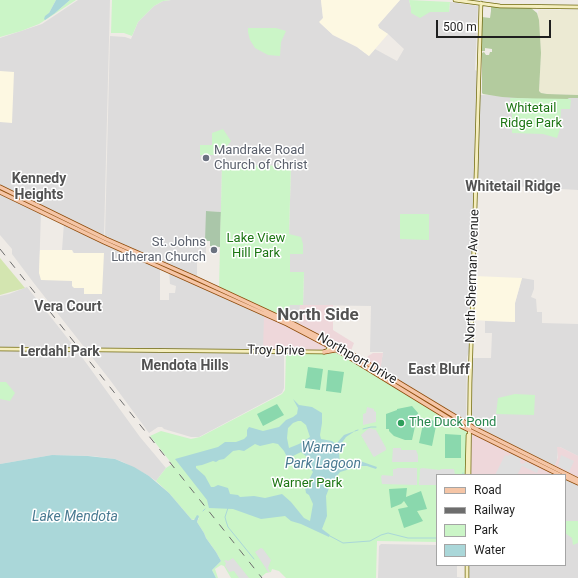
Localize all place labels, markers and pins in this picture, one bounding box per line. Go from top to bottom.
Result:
place label: Mandrake Road Church of Christ [214,143,308,174]
marker: Mandrake Road Church of Christ [201,153,211,163]
place label: St. Johns Lutheran Church [111,235,206,266]
marker: St. Johns Lutheran Church [209,245,219,255]
place label: The Duck Pond [409,415,496,431]
marker: The Duck Pond [396,418,406,428]

